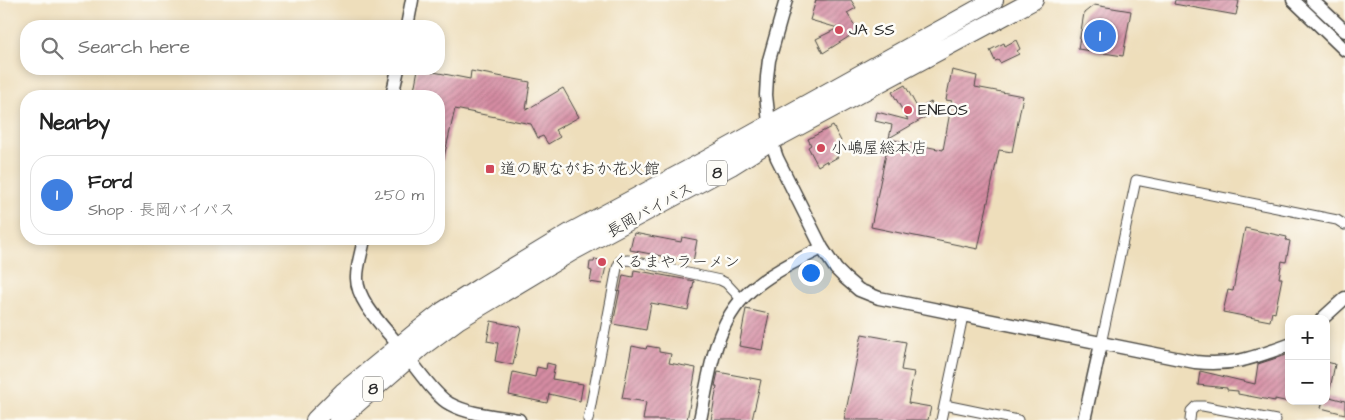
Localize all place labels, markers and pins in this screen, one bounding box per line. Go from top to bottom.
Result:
pin: 1 [1084,17,1116,55]
place label: JA SS [849,19,895,41]
marker: JA SS [833,24,845,36]
place label: ENEOS [918,99,968,121]
marker: ENEOS [902,104,914,116]
place label: 小嶋屋総本店 [831,137,927,159]
marker: 小嶋屋総本店 [815,142,827,154]
place label: 道の駅ながおか花火館 [500,158,660,180]
marker: 道の駅ながおか花火館 [484,163,496,175]
place label: くるまやラーメン [612,251,740,273]
marker: くるまやラーメン [596,256,608,268]

